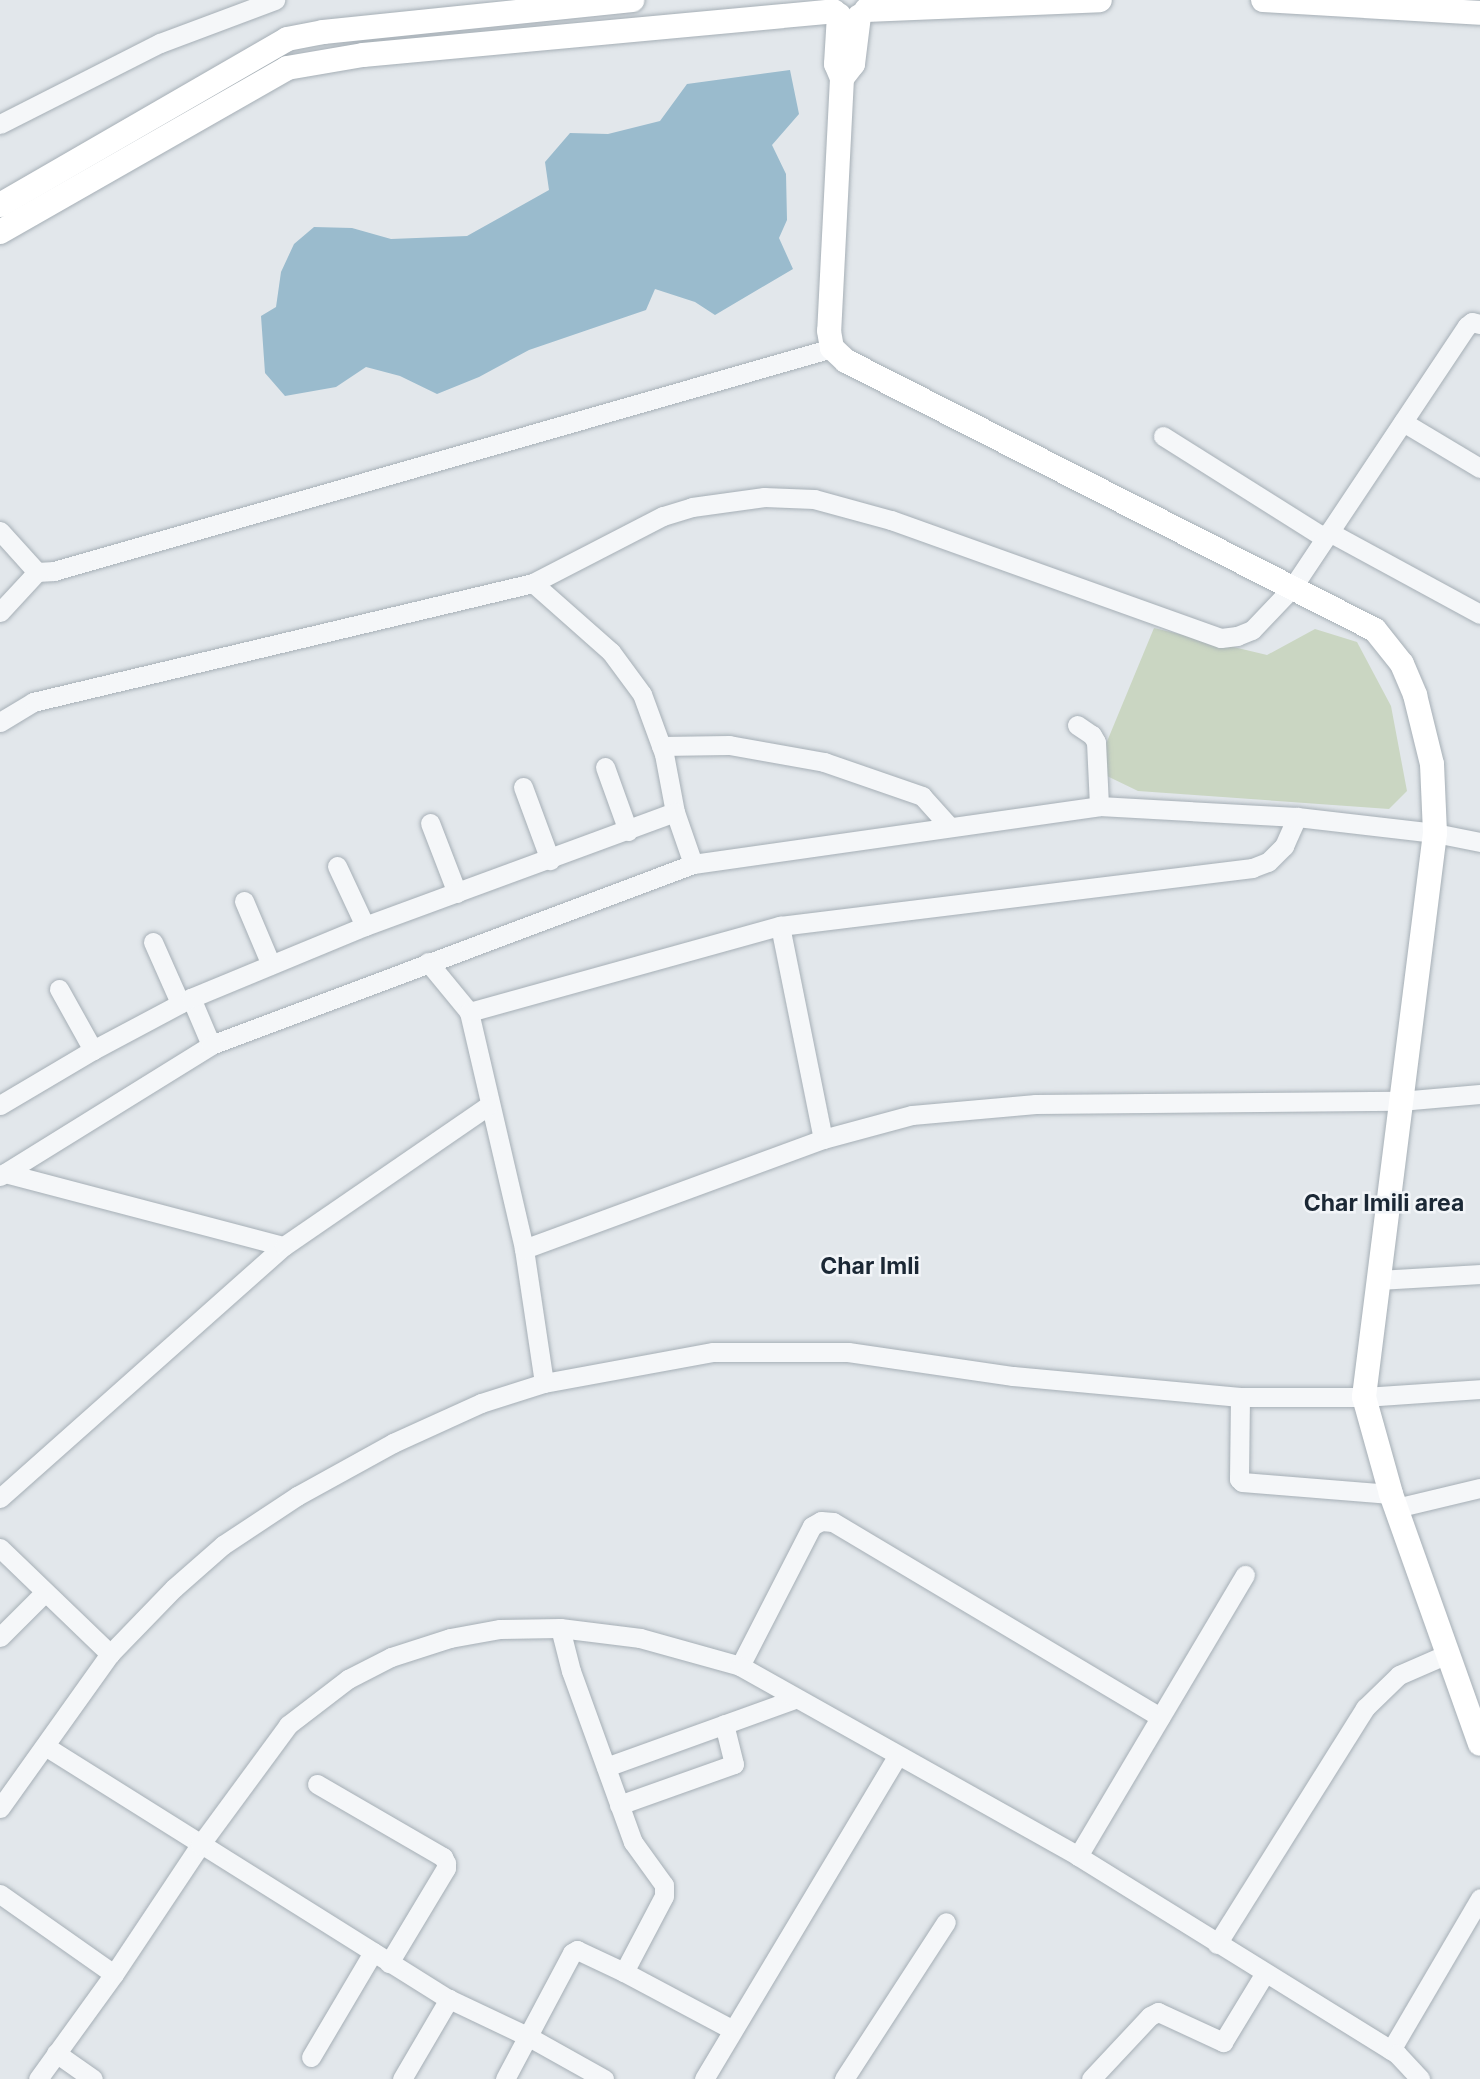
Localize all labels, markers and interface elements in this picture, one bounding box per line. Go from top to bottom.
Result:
district label: Char Imili area [1304,1189,1464,1217]
district label: Char Imli [820,1252,920,1280]

